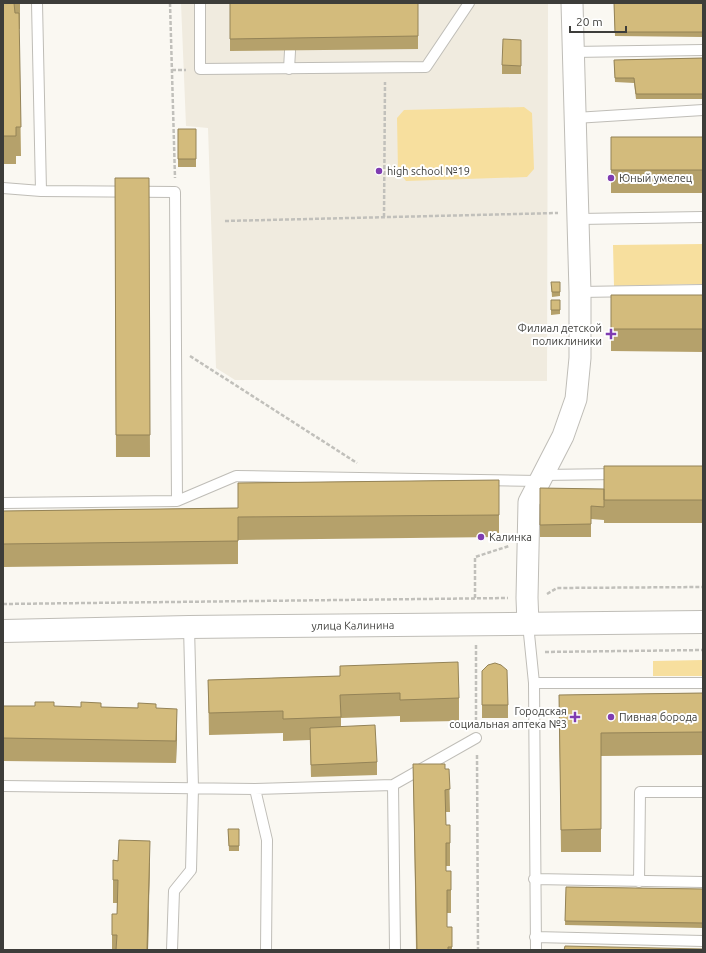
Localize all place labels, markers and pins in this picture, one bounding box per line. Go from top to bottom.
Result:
place label: high school №19 [387,165,470,177]
marker: high school №19 [374,166,384,176]
place label: Юный умелец [619,172,693,184]
marker: Юный умелец [606,173,616,183]
place label: Филиал детской поликлиники [518,322,602,347]
marker: Филиал детской поликлиники [605,328,617,340]
place label: Калинка [489,531,532,543]
marker: Калинка [476,532,486,542]
place label: Городская социальная аптека №3 [449,705,567,730]
place label: Пивная борода [619,711,698,723]
marker: Городская социальная аптека №3 [570,712,580,722]
marker: Пивная борода [606,712,616,722]

